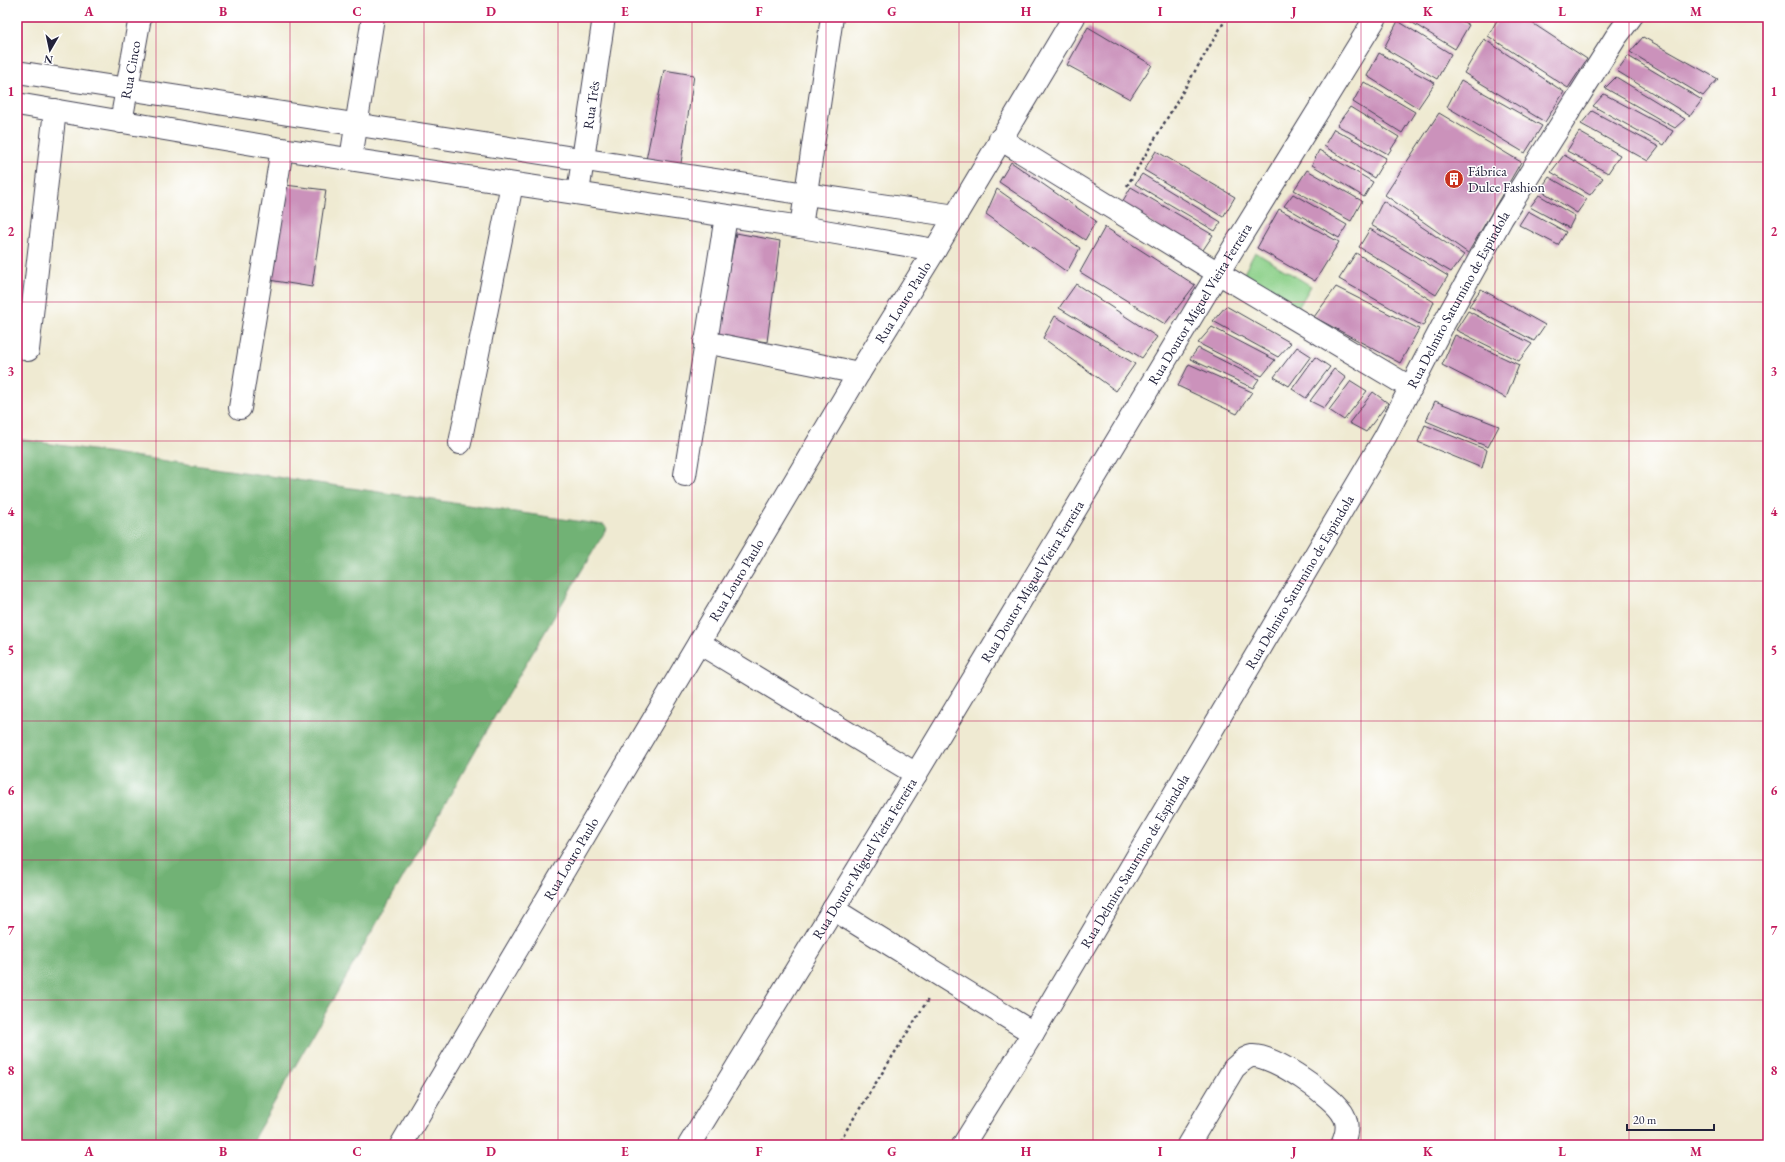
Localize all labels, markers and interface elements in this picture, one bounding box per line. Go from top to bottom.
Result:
text: A [83,3,94,20]
text: B [219,3,227,20]
text: C [352,3,362,20]
text: D [486,3,496,20]
text: E [621,3,629,20]
text: F [755,3,763,20]
text: G [887,3,897,20]
text: H [1021,3,1032,20]
text: I [1158,3,1163,20]
text: J [1290,3,1297,20]
text: K [1423,3,1434,20]
text: L [1558,3,1566,20]
text: M [1690,3,1702,20]
north arrow [30,30,70,70]
street label: Rua Cinco [116,39,145,100]
text: N [43,52,54,67]
street label: Rua Três [579,79,604,130]
text: 1 [8,83,15,100]
text: 1 [1771,83,1778,100]
place label: Fábrica Dulce Fashion [1468,162,1545,196]
building icon: Fábrica Dulce Fashion [1443,168,1465,190]
street label: Rua Delmiro Saturnino de Espindola [1403,207,1514,391]
street label: Rua Doutor Miguel Vieira Ferreira [1144,219,1256,388]
text: 2 [8,223,15,240]
text: 2 [1771,223,1778,240]
street label: Rua Louro Paulo [871,258,935,346]
text: 3 [8,363,15,380]
text: 3 [1771,363,1778,380]
street label: Rua Delmiro Saturnino de Espindola [1241,491,1358,672]
street label: Rua Doutor Miguel Vieira Ferreira [976,497,1088,666]
text: 4 [8,503,15,520]
text: 4 [1771,503,1778,520]
street label: Rua Louro Paulo [705,535,768,625]
text: 5 [8,642,14,659]
text: 5 [1771,642,1777,659]
street label: Rua Delmiro Saturnino de Espindola [1076,770,1193,951]
street label: Rua Doutor Miguel Vieira Ferreira [808,774,921,942]
text: 6 [8,782,15,799]
text: 6 [1771,782,1778,799]
street label: Rua Louro Paulo [539,814,602,903]
text: 7 [8,922,15,939]
text: 7 [1771,922,1778,939]
text: 8 [8,1062,15,1079]
text: 8 [1771,1062,1778,1079]
scale bar [1627,1106,1714,1132]
text: 20 m [1633,1112,1657,1128]
text: A [83,1143,94,1160]
text: B [219,1143,227,1160]
text: C [352,1143,362,1160]
text: D [486,1143,496,1160]
text: E [621,1143,629,1160]
text: F [755,1143,763,1160]
text: G [887,1143,897,1160]
text: H [1021,1143,1032,1160]
text: I [1158,1143,1163,1160]
text: J [1290,1143,1297,1160]
text: K [1423,1143,1434,1160]
text: L [1558,1143,1566,1160]
text: M [1690,1143,1702,1160]

